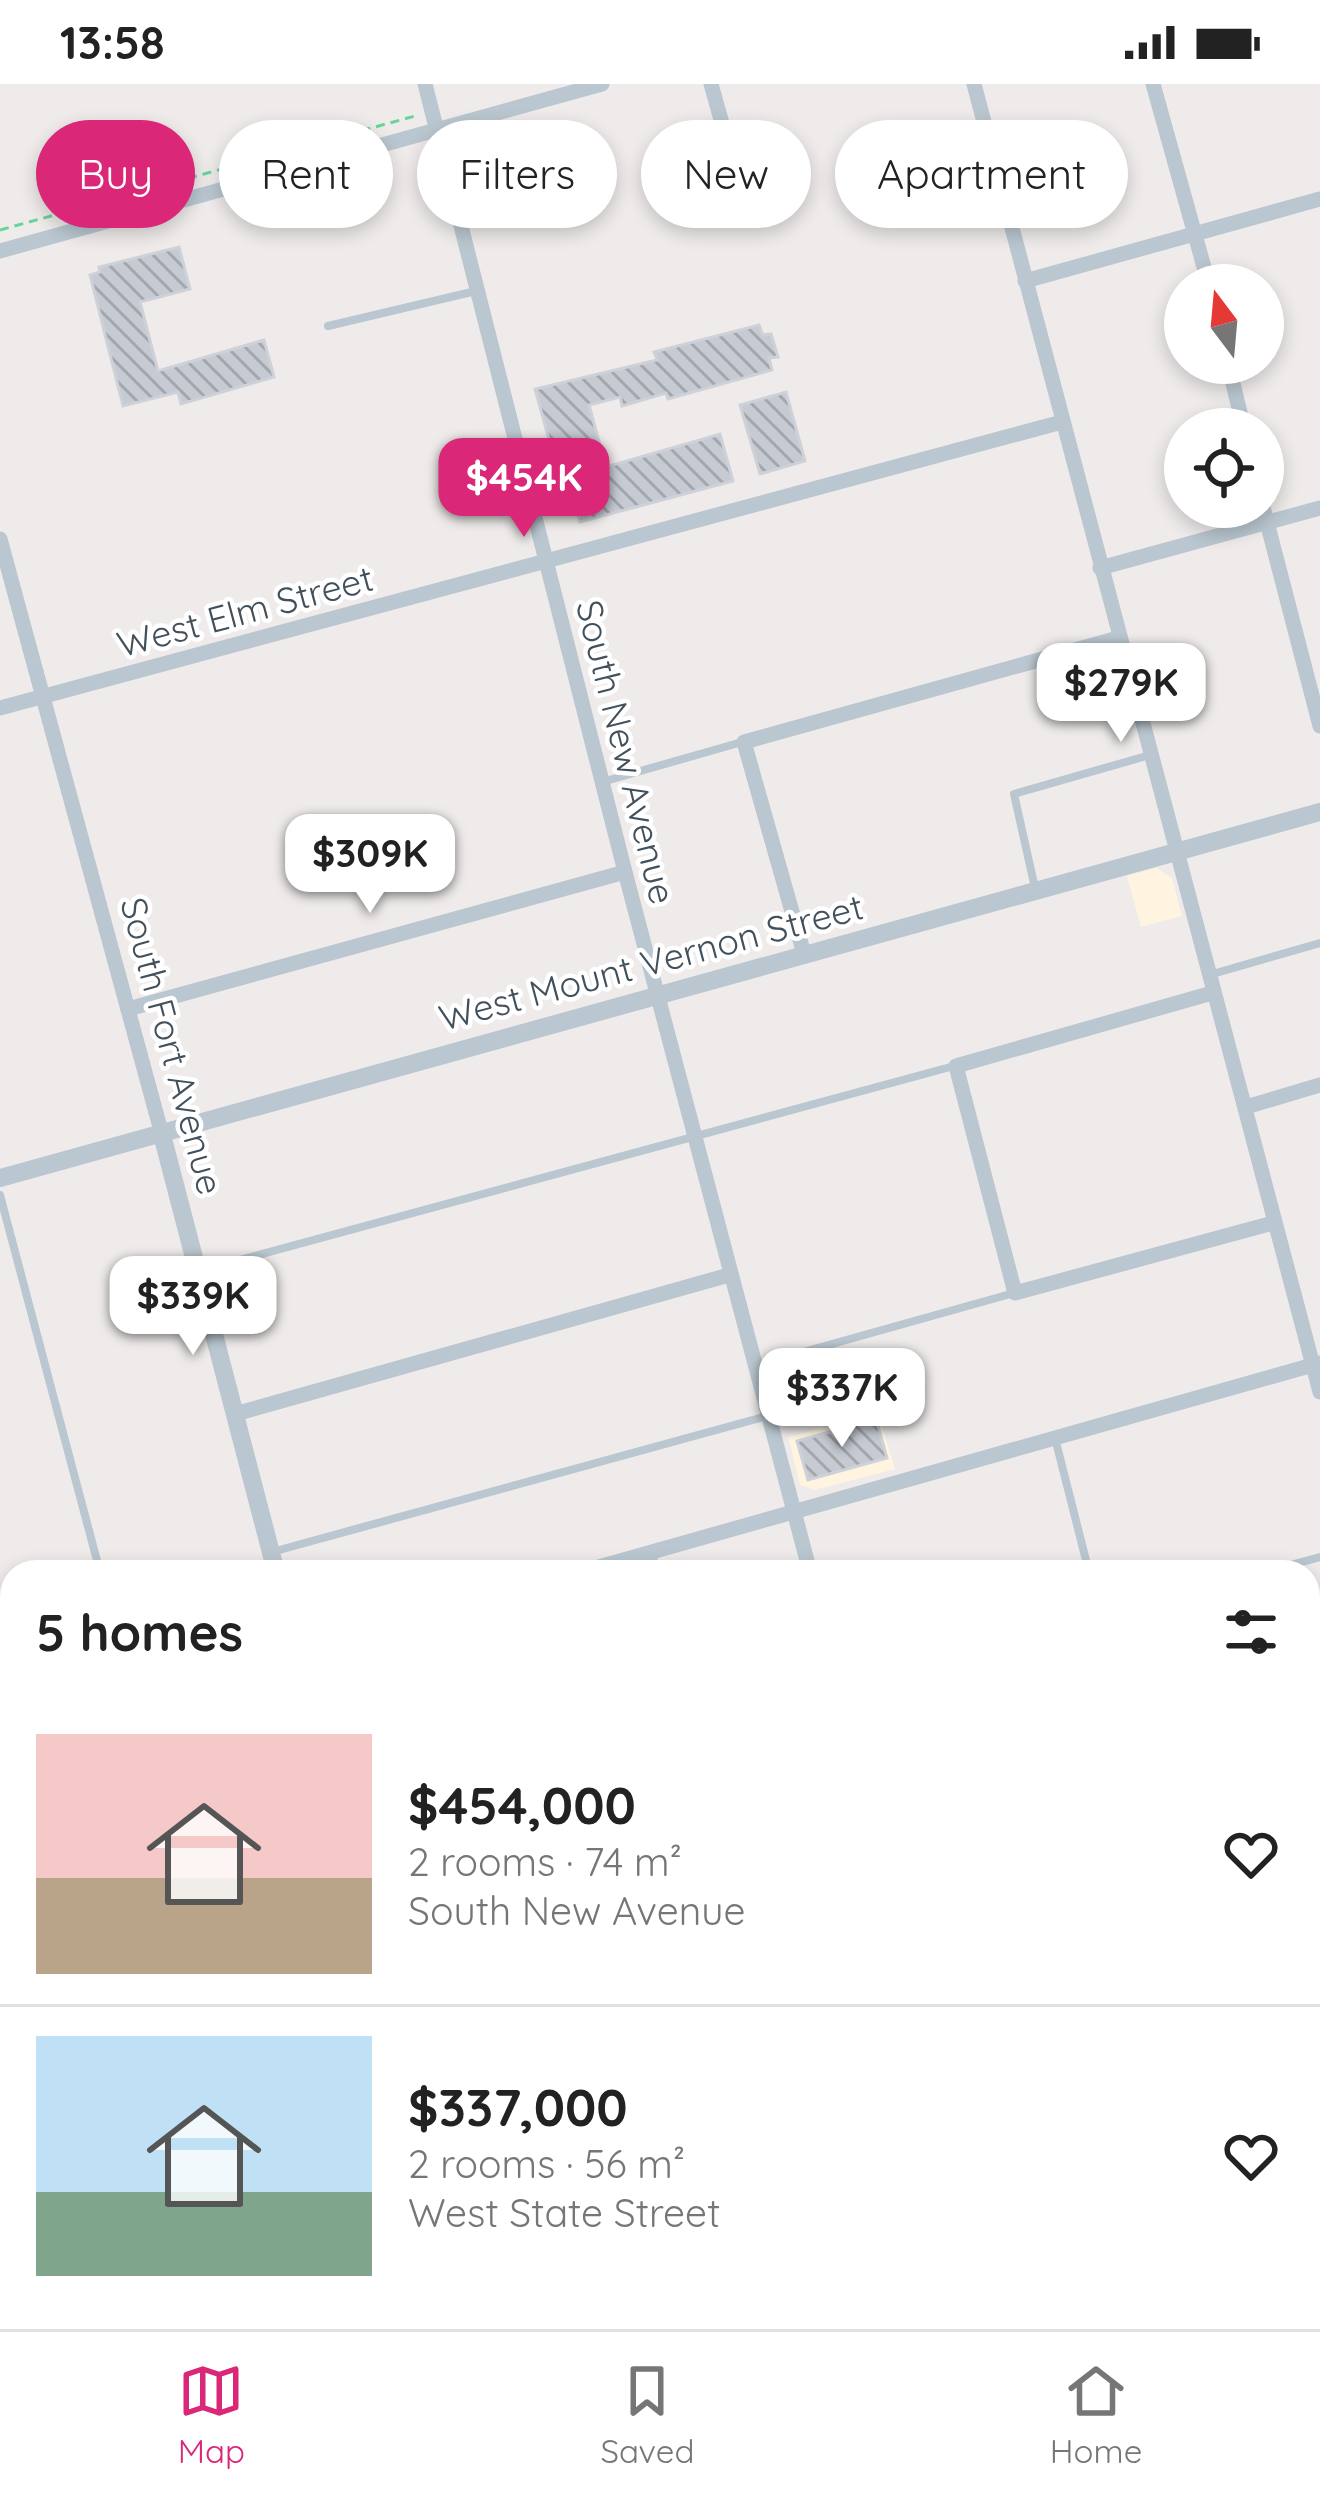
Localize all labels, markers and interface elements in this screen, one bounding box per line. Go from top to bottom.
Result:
text: 13:58 [60,14,165,70]
chip: Buy [36,120,195,228]
chip: Rent [219,120,393,228]
chip: Filters [417,120,617,228]
chip: New [641,120,811,228]
chip: Apartment [835,120,1128,228]
north arrow [1164,264,1284,384]
map controls [1164,264,1284,528]
button: locate [1164,408,1284,528]
pin: $454K [440,438,608,540]
text: $454K [465,452,583,501]
street label: West Elm Street [112,555,378,666]
street label: South New Avenue [567,595,686,908]
pin: $279K [1037,643,1205,745]
text: $279K [1064,657,1178,706]
pin: $309K [286,814,454,916]
text: $309K [312,828,428,877]
street label: West Mount Vernon Street [434,883,868,1040]
street label: South Fort Avenue [111,892,234,1199]
pin: $339K [109,1256,277,1358]
text: $339K [137,1270,249,1319]
pin: $337K [758,1348,926,1450]
text: $337K [786,1362,898,1411]
icon: filters [1218,1599,1284,1665]
text: 5 homes [36,1600,243,1664]
text: $454,000 [408,1773,636,1837]
icon: home [132,1782,276,1926]
icon: heart [1218,1821,1284,1887]
text: 2 rooms · 74 m² [408,1837,682,1886]
text: South New Avenue [408,1886,745,1935]
text: $337,000 [408,2075,628,2139]
icon: home [132,2084,276,2228]
icon: heart [1218,2123,1284,2189]
text: 2 rooms · 56 m² [408,2139,685,2188]
text: West State Street [408,2188,720,2237]
tab: Map [178,2358,245,2471]
tab: Saved [600,2358,694,2471]
tab: Home [1050,2358,1142,2471]

